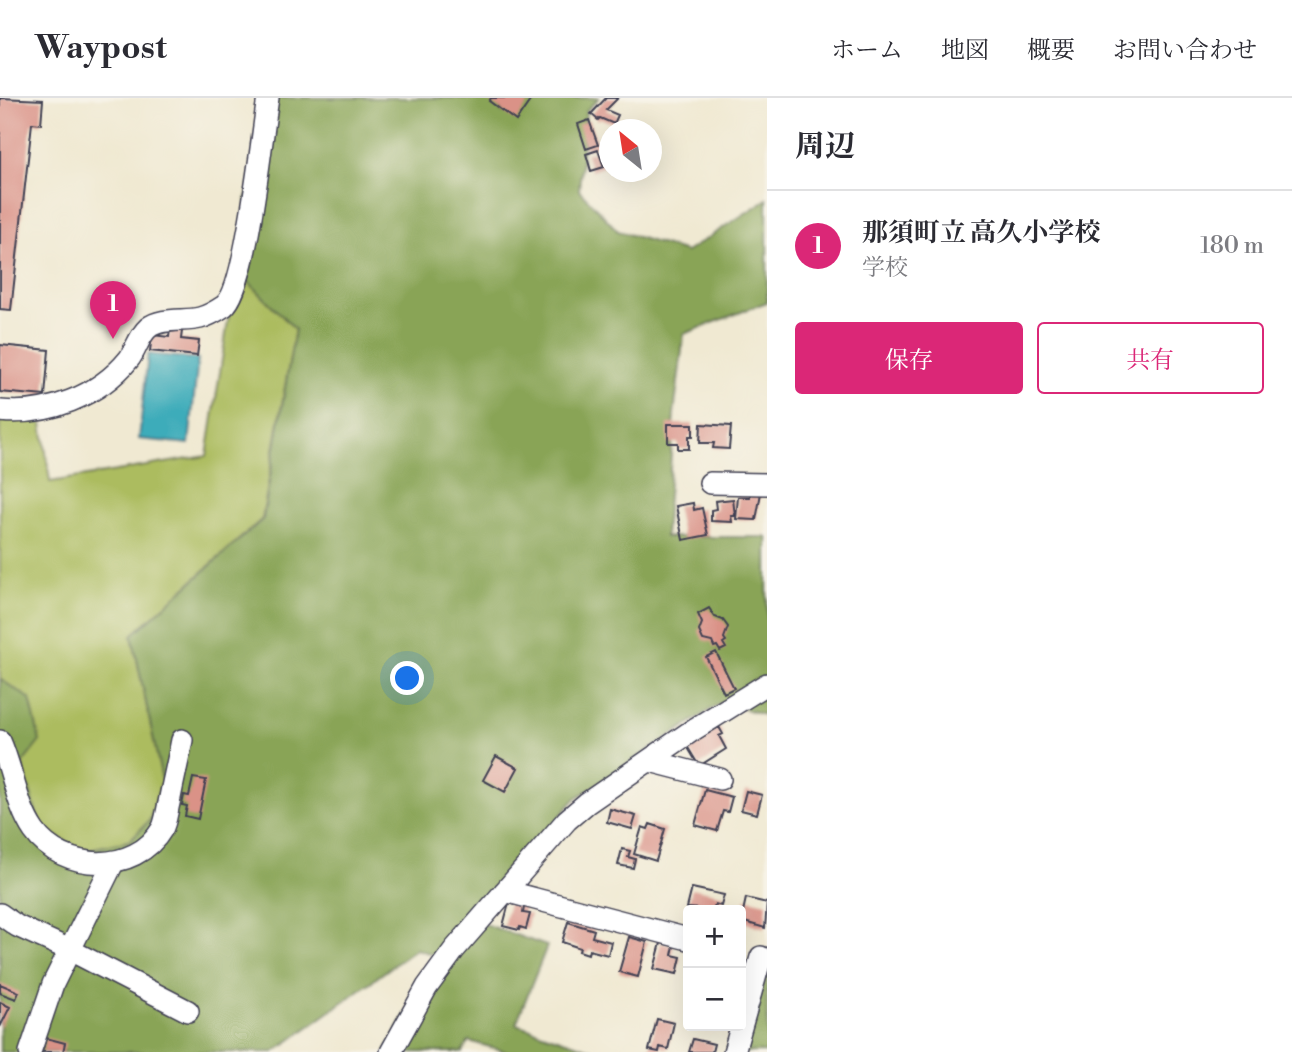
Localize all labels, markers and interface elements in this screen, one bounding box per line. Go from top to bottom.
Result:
text: Waypost [35,28,167,69]
text: ホーム [831,36,903,66]
text: 地図 [941,36,989,66]
text: 概要 [1027,36,1075,66]
text: お問い合わせ [1113,36,1257,66]
north arrow [599,119,662,182]
text: 周辺 [795,128,855,166]
text: 那須町立 高久小学校 [862,217,1100,249]
text: 1 [812,232,824,260]
text: 180 m [1200,232,1264,260]
text: 学校 [862,254,908,282]
pin: 1 [90,281,136,339]
button: 保存 [795,322,1023,394]
button: 共有 [1037,322,1264,394]
your location [390,661,424,695]
map controls [683,905,746,1031]
button: + [683,905,746,968]
button: − [683,968,746,1031]

